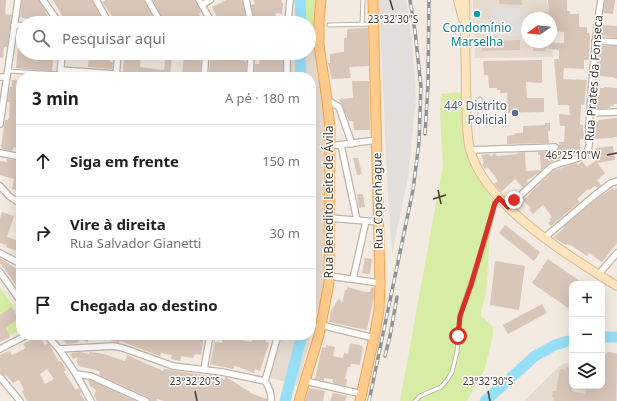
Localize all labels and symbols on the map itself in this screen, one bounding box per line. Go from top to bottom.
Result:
marker: Condomínio Marselha [472,9,482,19]
text: 23°32'30"S [368,12,419,26]
north arrow [521,12,557,48]
street label: Rua Prates da Fonseca [581,14,606,142]
place label: Condomínio Marselha [443,19,512,50]
place label: 44º Distrito Policial [444,97,507,128]
marker: 44º Distrito Policial [510,108,520,118]
street label: Rua Benedito Leite de Ávila [320,125,337,279]
text: 46°25'10"W [546,148,601,162]
street label: Rua Copenhague [368,152,387,250]
route end [505,191,523,209]
route start [449,327,467,345]
text: 23°32'20"S [170,374,221,388]
text: 23°32'30"S [463,374,514,388]

